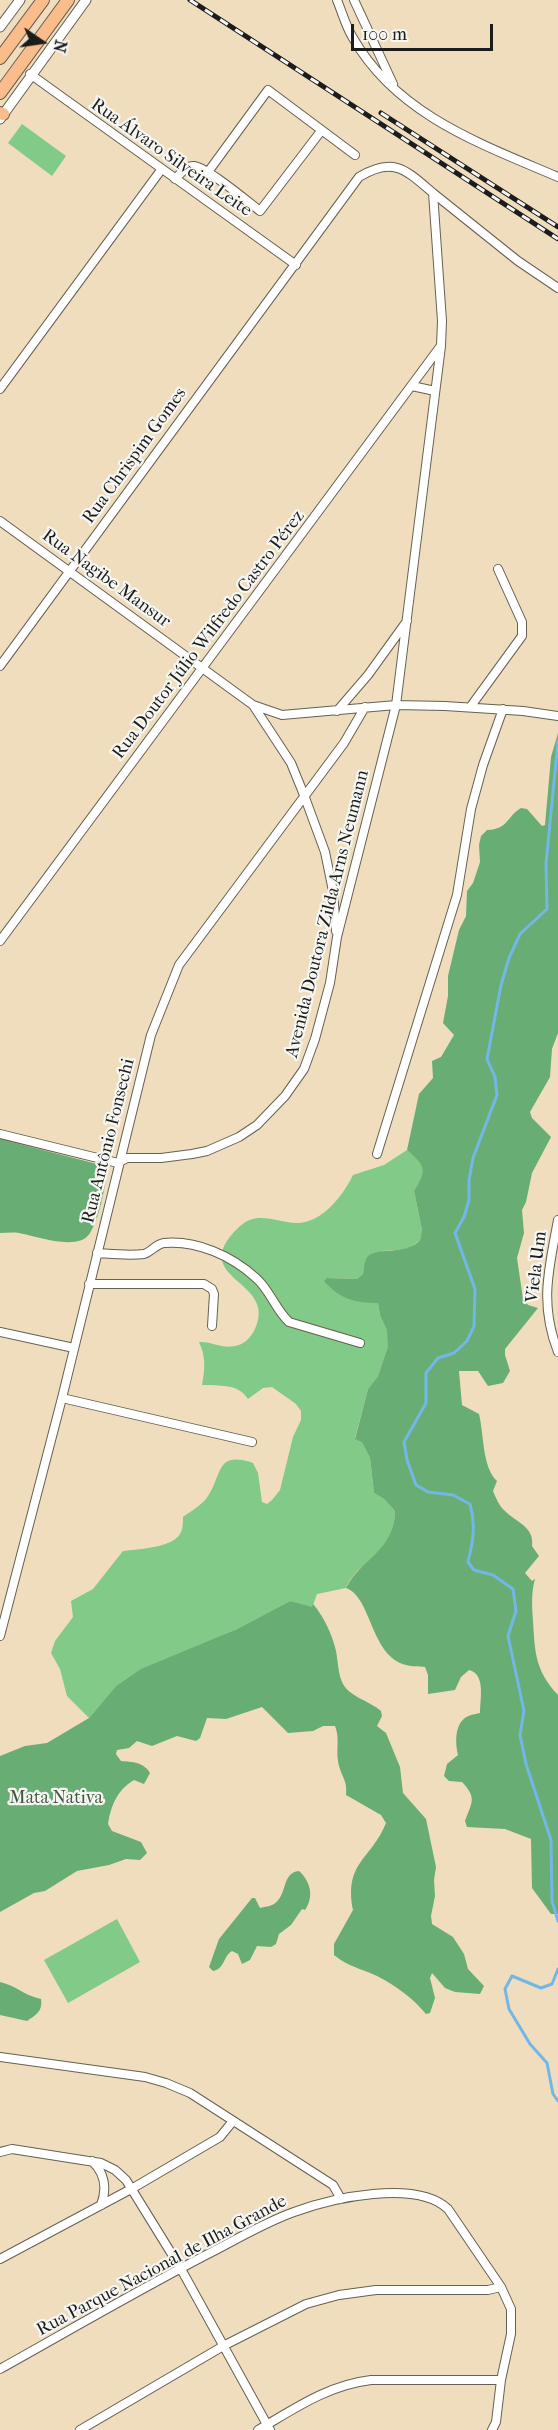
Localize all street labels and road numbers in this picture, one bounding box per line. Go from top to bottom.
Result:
street label: Rua Álvaro Silveira Leite [86,94,256,222]
street label: Rua Chrispim Gomes [78,384,192,528]
street label: Rua Doutor Júlio Wilfredo Castro Pérez [108,506,310,764]
street label: Rua Nagibe Mansur [38,525,174,633]
street label: Avenida Doutora Zilda Arns Neumann [282,768,374,1060]
street label: Rua Antônio Fonsechi [78,1056,140,1226]
street label: Viela Um [522,1230,552,1304]
street label: Rua Parque Nacional de Ilha Grande [33,2191,291,2341]

